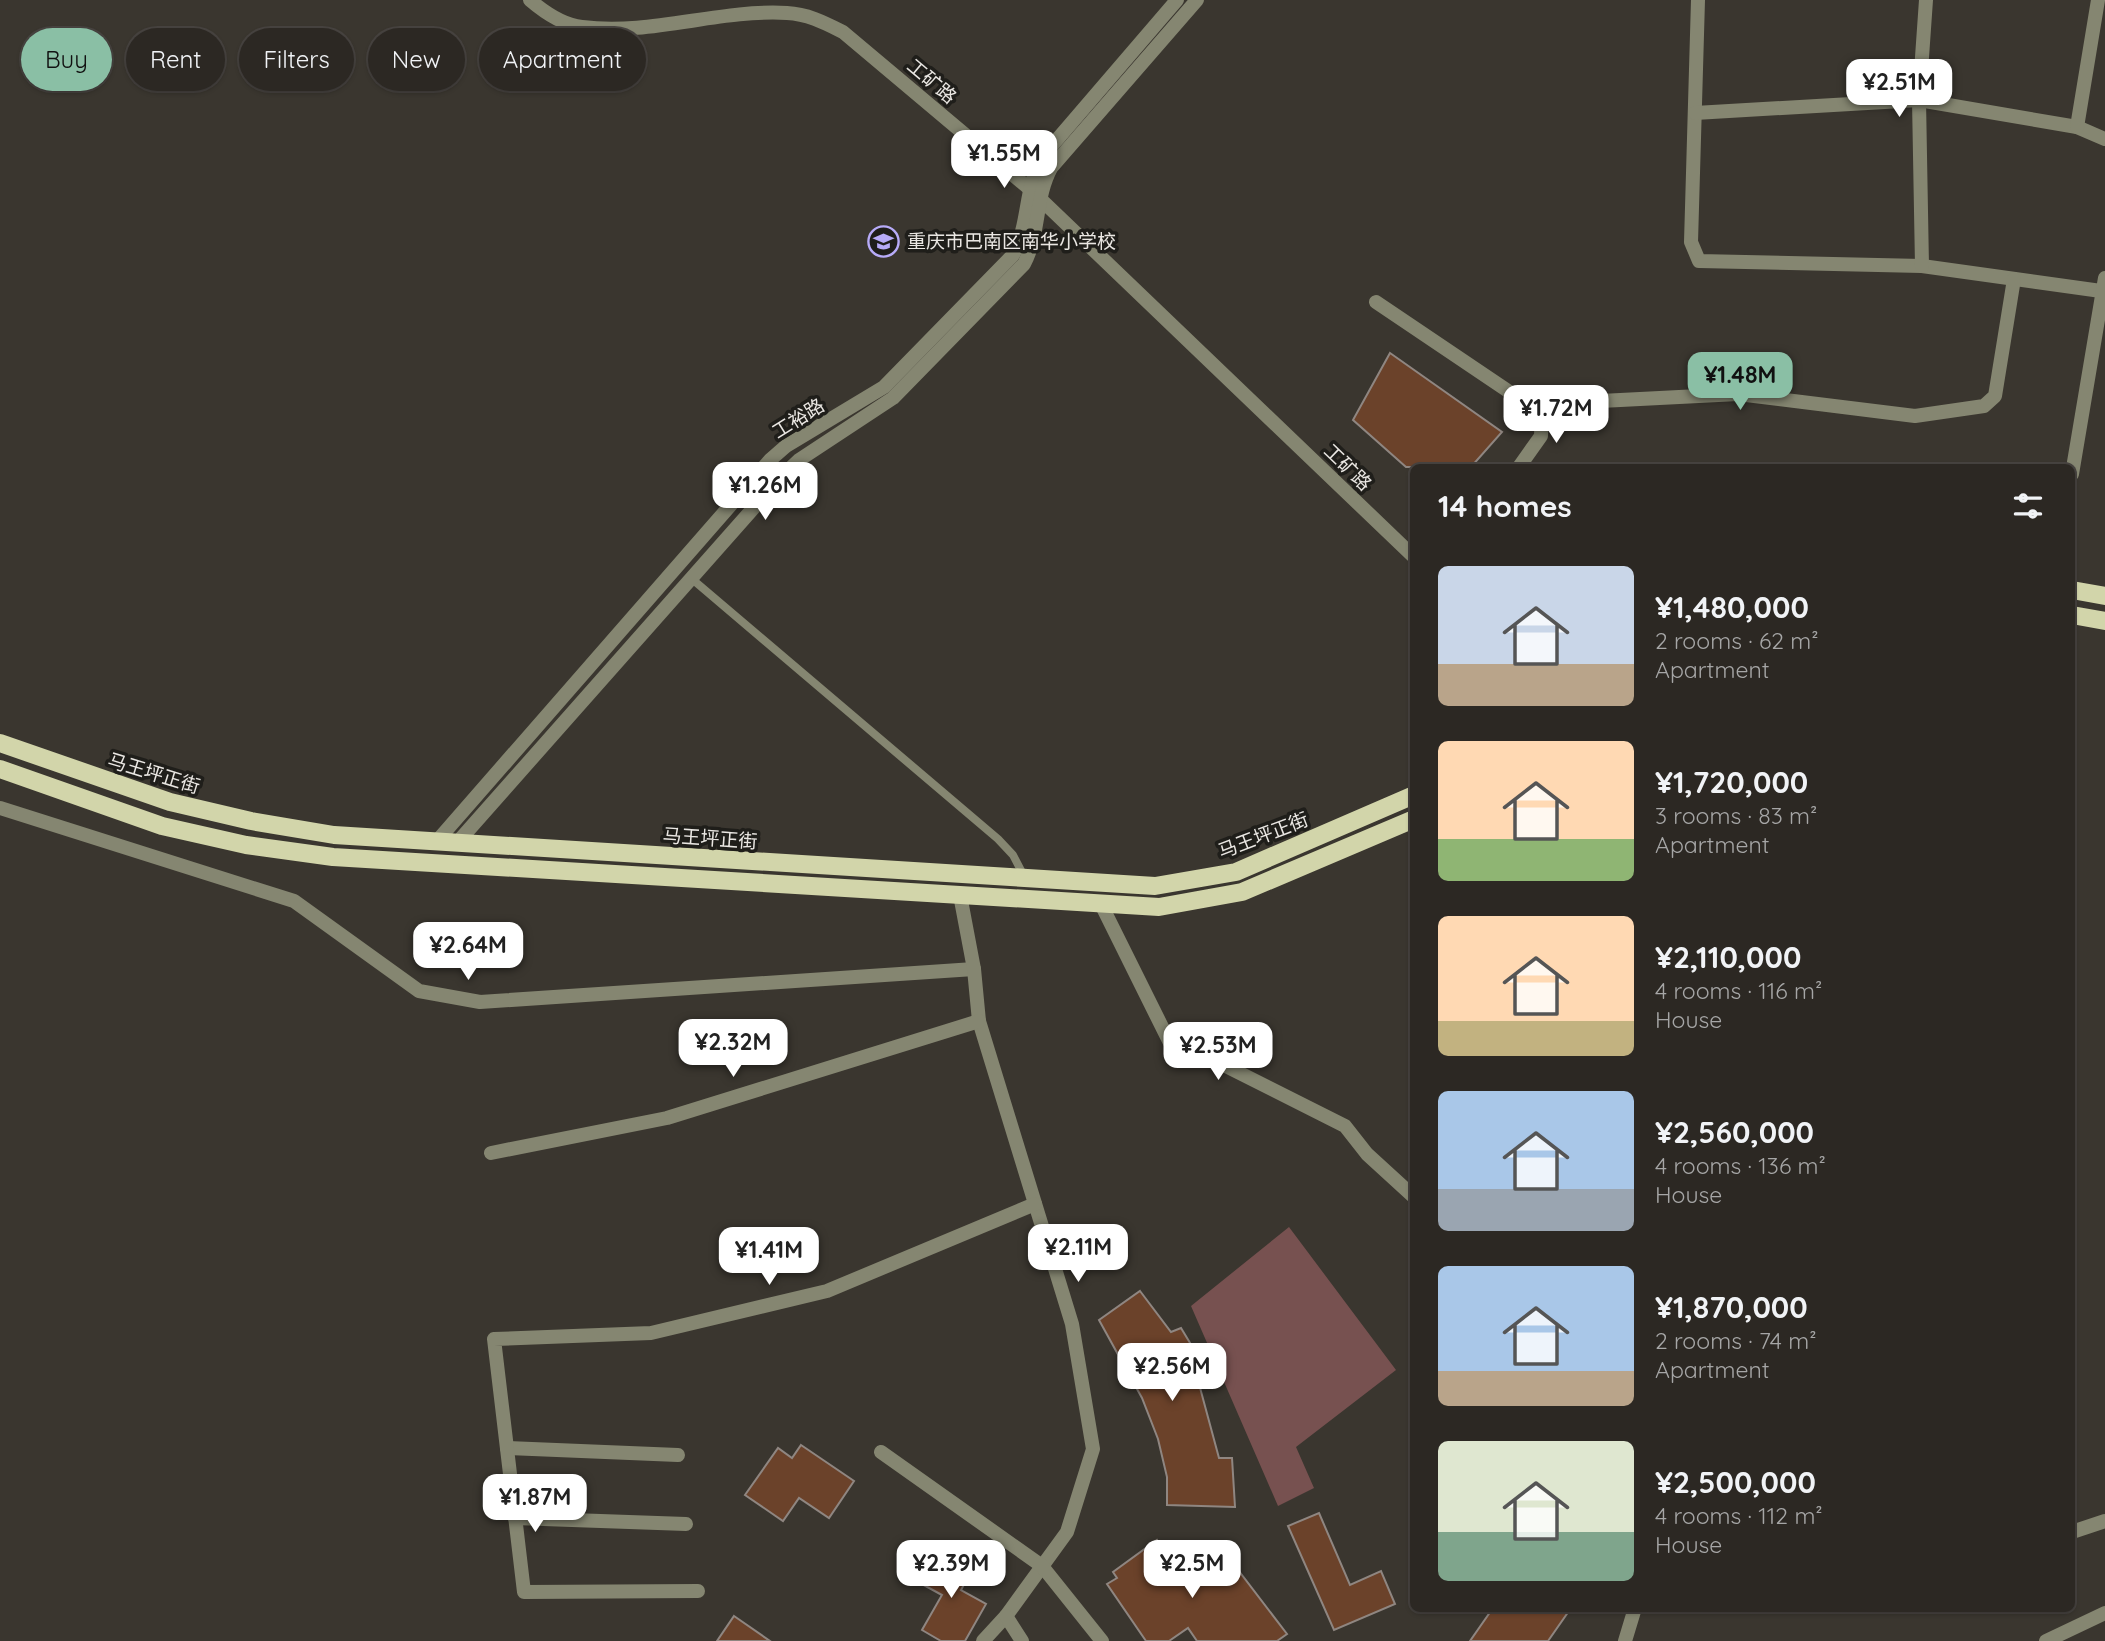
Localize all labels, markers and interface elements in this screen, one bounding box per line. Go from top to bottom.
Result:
chip: Buy [21,28,112,91]
chip: Rent [126,28,225,91]
chip: Filters [239,28,354,91]
chip: New [368,28,465,91]
chip: Apartment [479,28,646,91]
street label: 工矿路 [902,53,962,109]
pin: ¥2.51M [1842,60,1956,119]
text: ¥2.51M [1862,67,1936,96]
pin: ¥1.55M [947,130,1061,190]
text: ¥1.55M [967,138,1041,167]
school or university icon: 重庆市巴南区南华小学校 [867,224,901,258]
place label: 重庆市巴南区南华小学校 [907,229,1116,253]
pin: ¥1.48M [1683,352,1797,412]
text: ¥1.48M [1704,360,1776,389]
pin: ¥1.72M [1499,386,1613,445]
street label: 工裕路 [767,393,829,443]
text: ¥1.72M [1520,393,1592,422]
street label: 工矿路 [1319,439,1377,495]
pin: ¥1.26M [708,462,822,522]
text: ¥1.26M [728,470,802,499]
text: 14 homes [1438,487,1572,525]
icon: filters [2009,487,2047,525]
text: ¥1,480,000 [1655,588,1809,626]
icon: home [1494,594,1578,678]
text: 2 rooms · 62 m² [1655,626,1819,655]
text: Apartment [1655,655,1769,684]
street label: 马王坪正街 [105,748,203,798]
text: ¥1,720,000 [1655,763,1808,801]
icon: home [1494,769,1578,853]
text: 3 rooms · 83 m² [1655,801,1817,830]
street label: 马王坪正街 [1214,807,1312,863]
street label: 马王坪正街 [662,823,758,853]
text: Apartment [1655,830,1769,859]
pin: ¥2.64M [411,922,525,982]
text: ¥2.64M [429,930,507,959]
text: ¥2,110,000 [1655,938,1801,976]
icon: home [1494,944,1578,1028]
text: 4 rooms · 116 m² [1655,976,1822,1005]
text: House [1655,1005,1722,1034]
pin: ¥2.32M [676,1020,790,1079]
pin: ¥2.53M [1161,1023,1275,1082]
text: ¥2.32M [695,1027,771,1056]
text: ¥2.53M [1180,1030,1256,1059]
text: ¥2,560,000 [1655,1113,1814,1151]
icon: home [1494,1119,1578,1203]
text: 4 rooms · 136 m² [1655,1151,1826,1180]
text: House [1655,1180,1722,1209]
pin: ¥2.11M [1021,1224,1135,1284]
pin: ¥1.41M [712,1228,826,1287]
text: ¥2.11M [1044,1232,1112,1261]
text: ¥1.41M [735,1235,803,1264]
text: ¥1,870,000 [1655,1288,1808,1326]
icon: home [1494,1294,1578,1378]
text: 2 rooms · 74 m² [1655,1326,1817,1355]
pin: ¥2.56M [1115,1344,1229,1403]
text: ¥2.56M [1133,1351,1211,1380]
text: Apartment [1655,1355,1769,1384]
text: ¥2,500,000 [1655,1463,1816,1501]
icon: home [1494,1469,1578,1553]
pin: ¥1.87M [478,1474,592,1534]
text: ¥1.87M [499,1482,571,1511]
text: 4 rooms · 112 m² [1655,1501,1823,1530]
text: House [1655,1530,1722,1559]
pin: ¥2.39M [894,1540,1008,1600]
pin: ¥2.5M [1143,1540,1241,1600]
text: ¥2.39M [913,1548,989,1577]
text: ¥2.5M [1160,1548,1224,1577]

